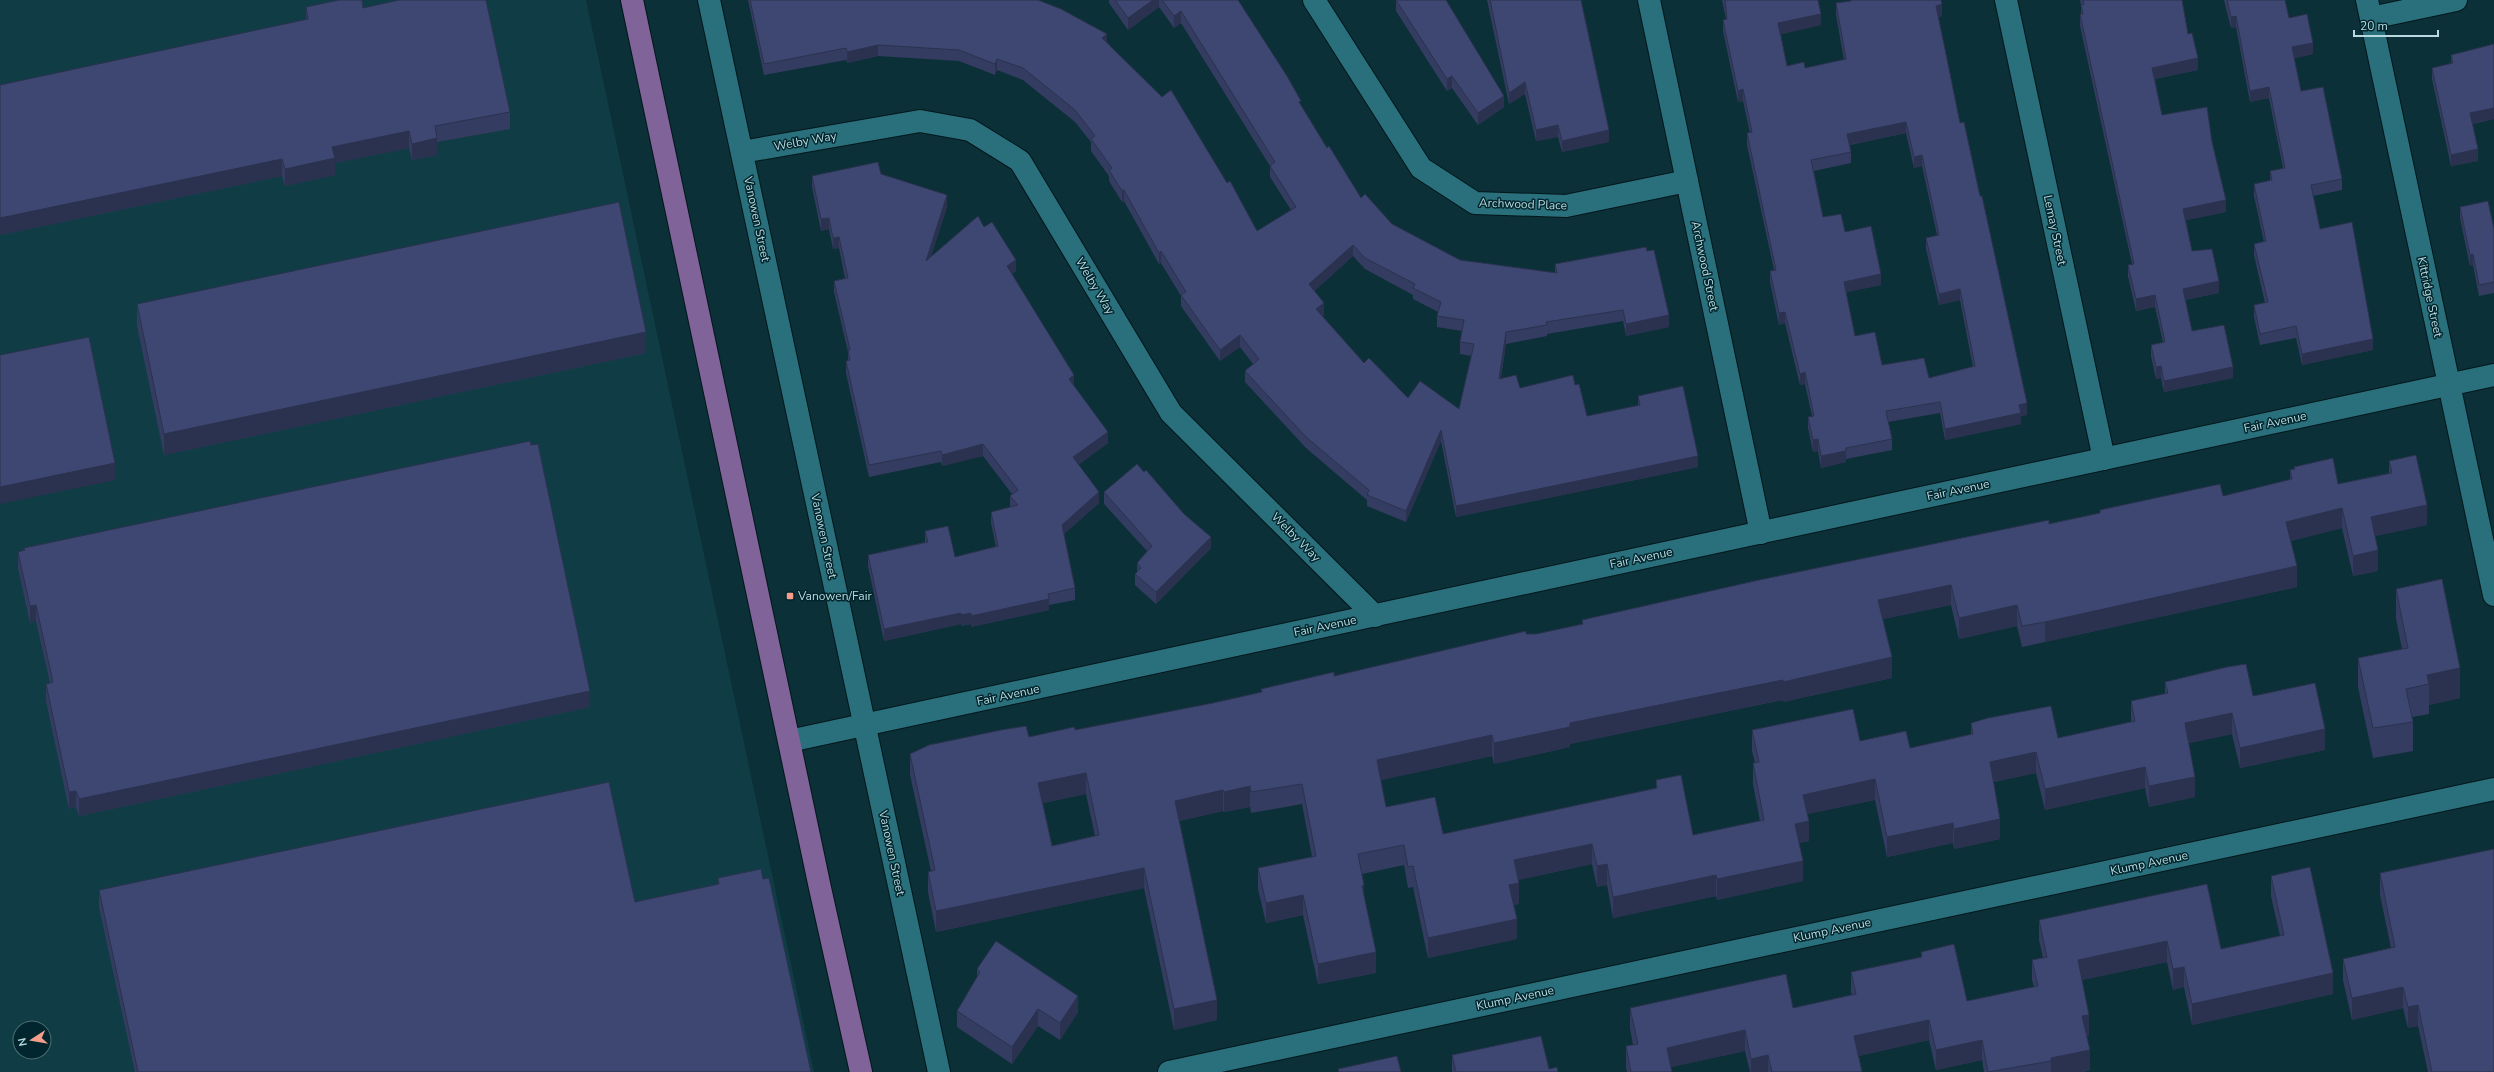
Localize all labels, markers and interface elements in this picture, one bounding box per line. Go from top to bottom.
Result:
scale bar [2354,12,2438,38]
text: 20 m [2360,18,2388,34]
street label: Welby Way [772,127,839,154]
street label: Vanowen Street [740,174,774,264]
street label: Lemay Street [2040,193,2070,267]
street label: Archwood Place [1479,194,1567,214]
street label: Archwood Street [1688,220,1722,313]
street label: Welby Way [1072,255,1119,318]
street label: Kittridge Street [2414,255,2446,339]
street label: Fair Avenue [2242,408,2308,436]
street label: Fair Avenue [1925,476,1991,504]
street label: Vanowen Street [807,491,841,581]
street label: Welby Way [1268,509,1325,566]
street label: Fair Avenue [1608,544,1674,572]
place label: Vanowen/Fair [797,588,872,604]
marker: Vanowen/Fair [785,591,795,601]
street label: Fair Avenue [1292,612,1358,640]
street label: Fair Avenue [975,681,1041,709]
street label: Vanowen Street [875,808,909,898]
street label: Klump Avenue [2109,847,2189,879]
street label: Klump Avenue [1792,914,1872,946]
street label: Klump Avenue [1475,982,1555,1014]
north arrow [12,1020,52,1060]
text: N [15,1036,31,1048]

